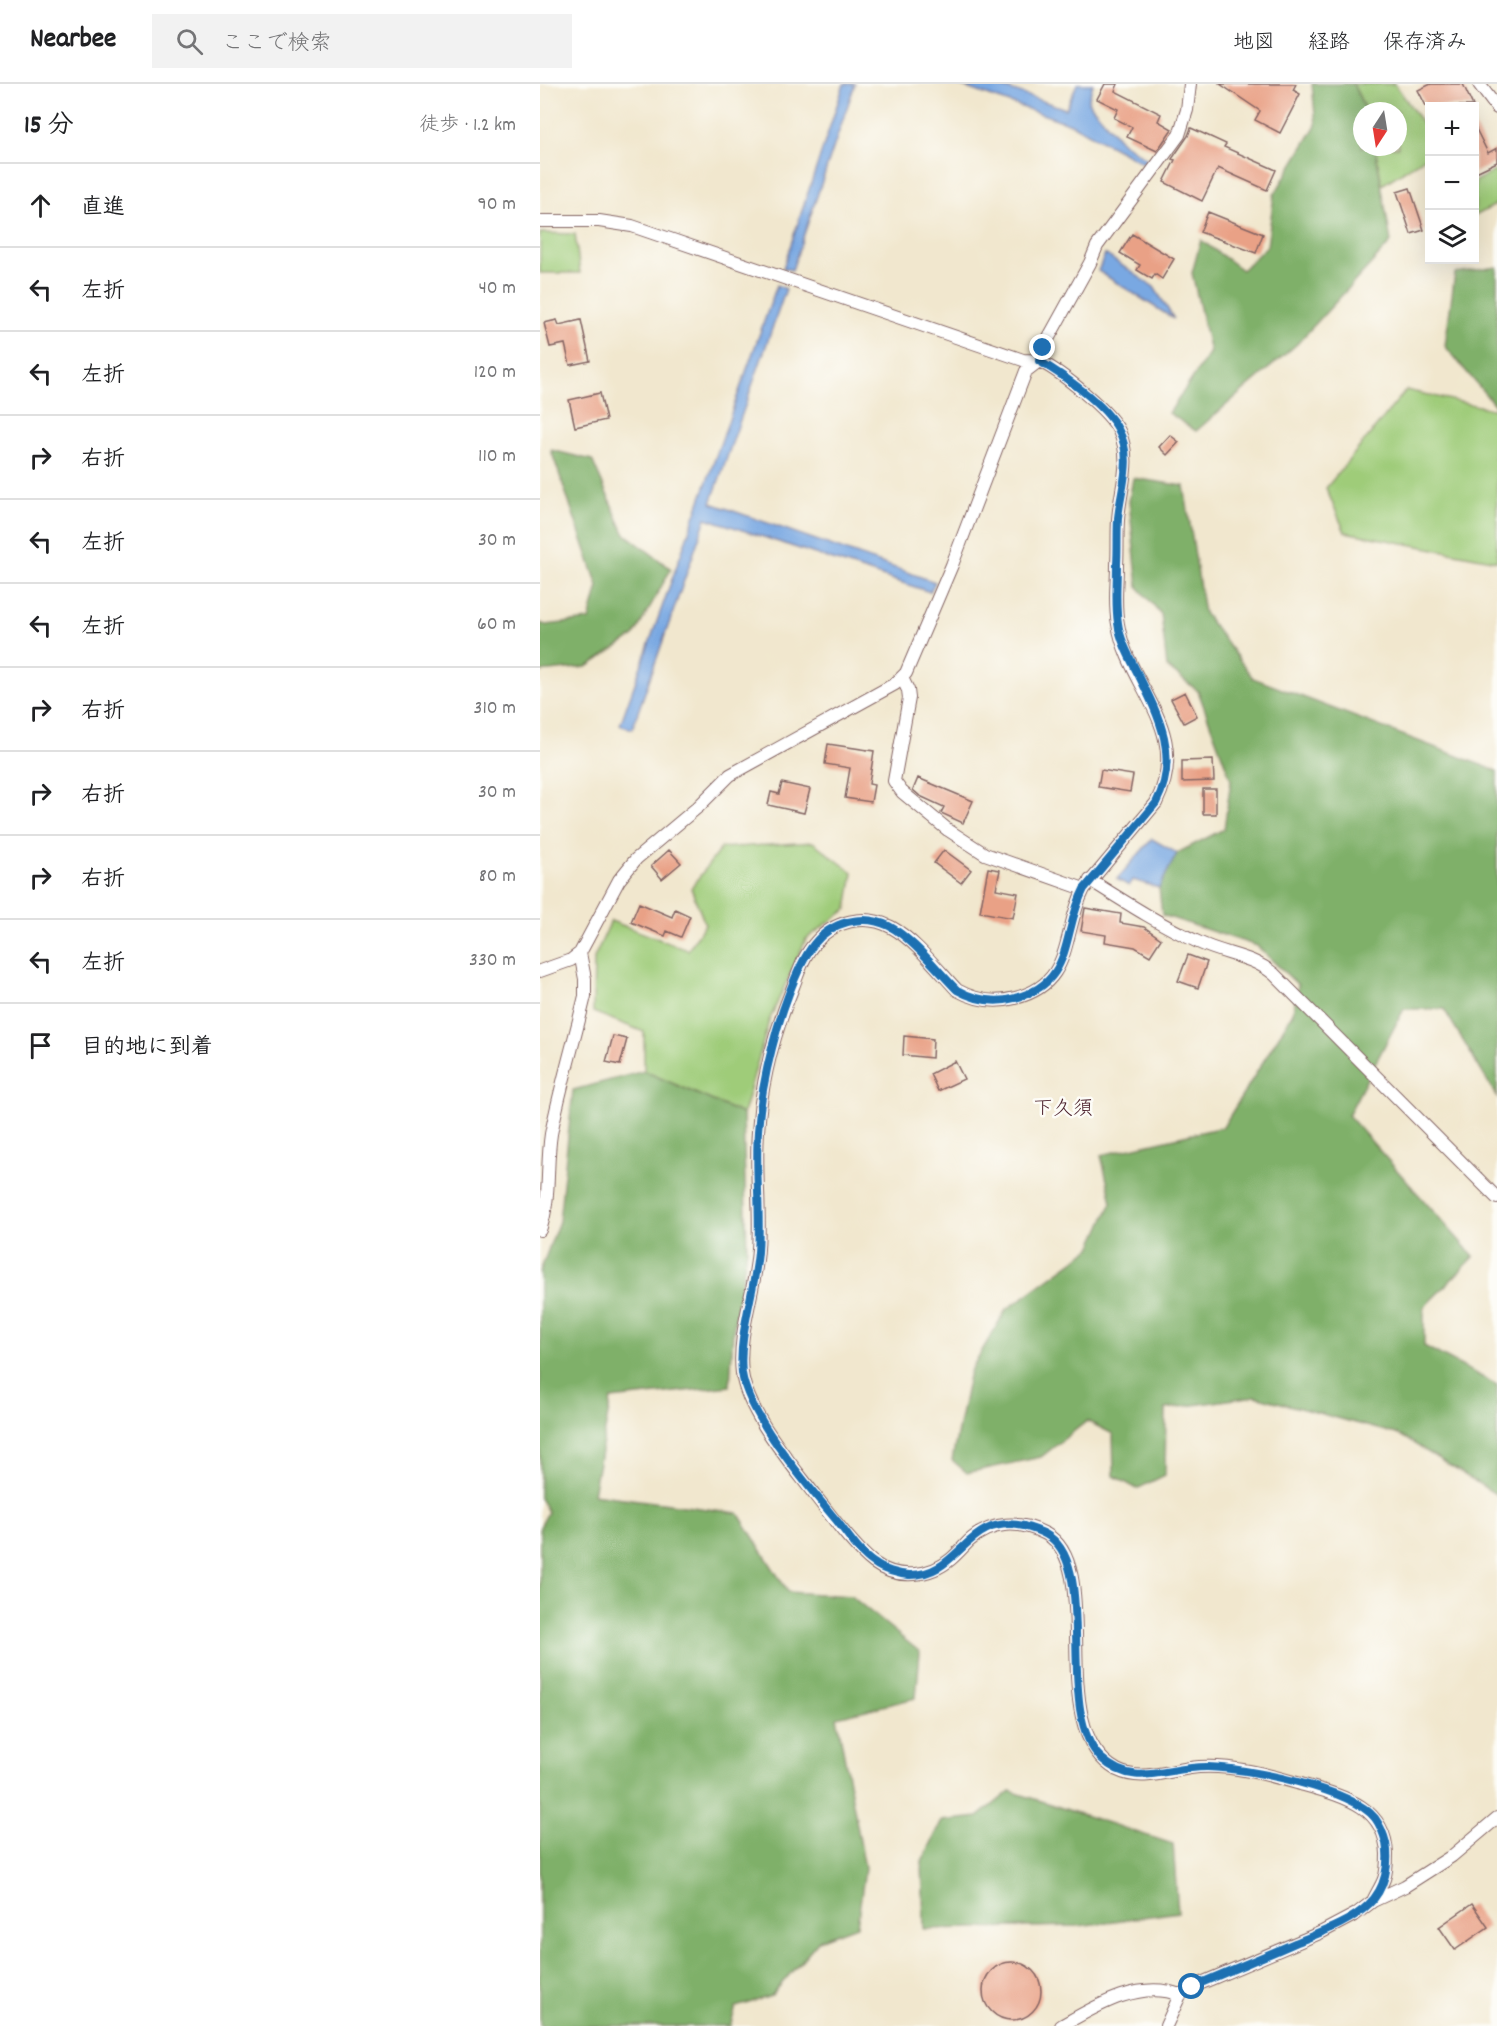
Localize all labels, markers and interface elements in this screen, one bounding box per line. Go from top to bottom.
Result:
search box [152,14,572,68]
text: Nearbee [30,21,116,61]
icon: search [173,25,206,58]
text: ここで検索 [221,29,331,60]
text: 地図 [1233,29,1275,59]
text: 経路 [1308,29,1350,59]
text: 保存済み [1383,29,1467,59]
north arrow [1353,102,1407,156]
map controls [1425,102,1479,264]
button: + [1425,102,1479,156]
text: 15 分 [24,108,74,145]
text: 徒歩 · 1.2 km [419,112,516,140]
button: − [1425,156,1479,210]
icon: ahead [24,189,57,222]
text: 90 m [478,191,516,219]
text: 直進 [81,193,125,224]
button: layers [1425,210,1479,264]
icon: left [24,273,57,306]
text: 40 m [478,275,516,303]
text: 左折 [81,277,125,308]
route end [1029,334,1055,360]
icon: left [24,357,57,390]
text: 120 m [474,359,516,387]
text: 左折 [81,361,125,392]
icon: right [24,441,57,474]
text: 110 m [478,443,516,471]
text: 右折 [81,445,125,476]
icon: left [24,525,57,558]
text: 30 m [478,527,516,555]
text: 左折 [81,529,125,560]
icon: left [24,609,57,642]
text: 60 m [477,611,516,639]
text: 左折 [81,613,125,644]
icon: right [24,693,57,726]
text: 310 m [474,695,516,723]
text: 右折 [81,697,125,728]
icon: right [24,777,57,810]
text: 30 m [478,779,516,807]
text: 右折 [81,781,125,812]
icon: right [24,861,57,894]
text: 80 m [479,863,516,891]
text: 右折 [81,865,125,896]
icon: left [24,945,57,978]
text: 330 m [469,947,516,975]
text: 左折 [81,949,125,980]
icon: arrive [24,1029,57,1062]
text: 目的地に到着 [81,1033,213,1064]
district label: 下久須 [1033,1096,1093,1124]
route start [1178,1973,1204,1999]

